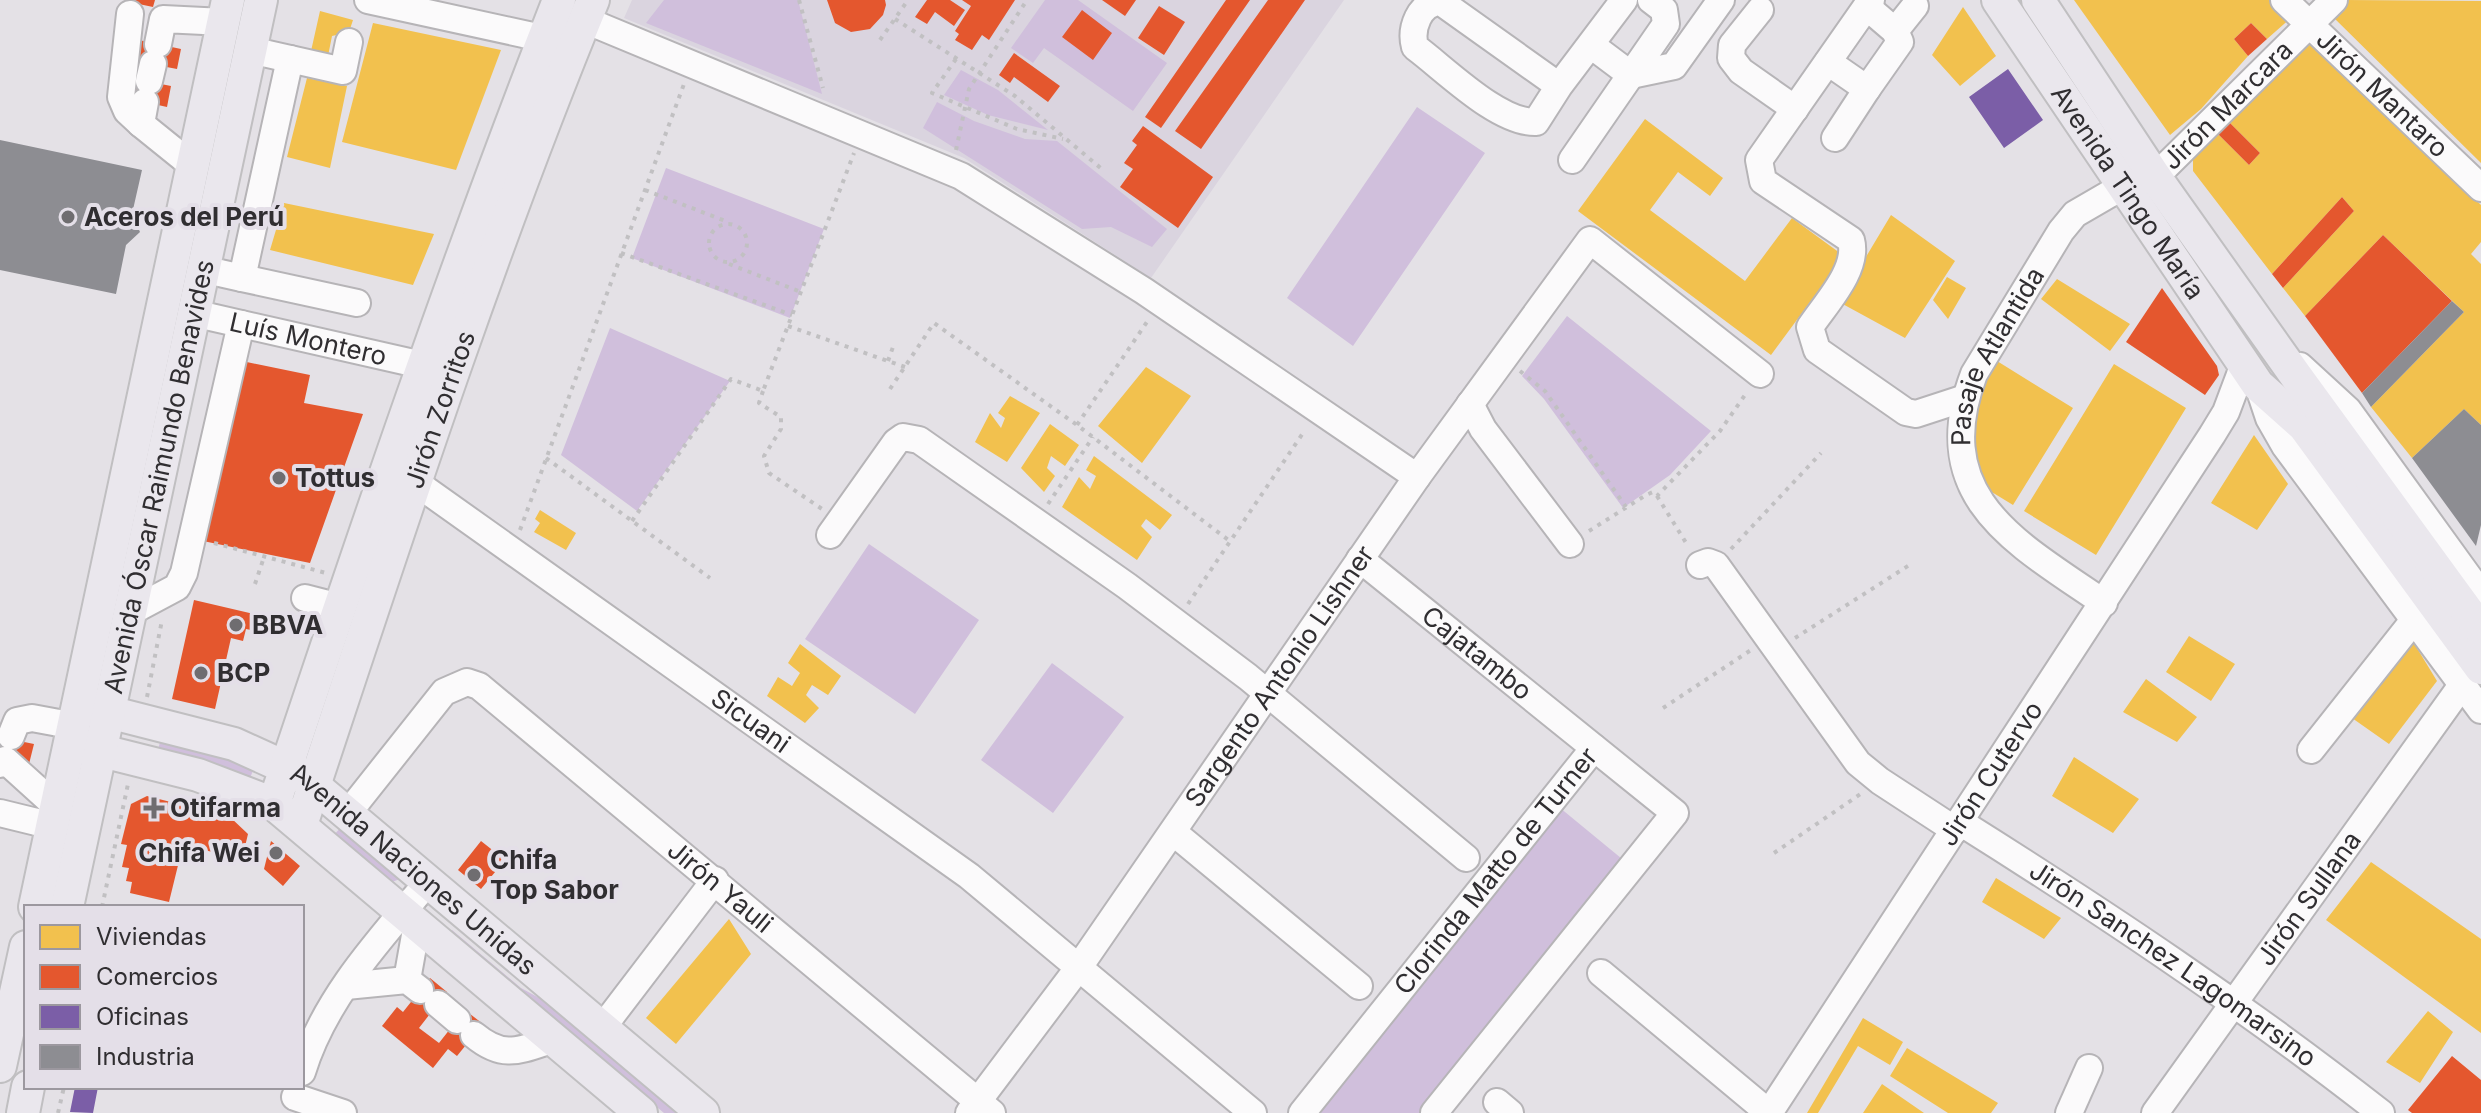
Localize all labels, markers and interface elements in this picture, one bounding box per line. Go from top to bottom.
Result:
street label: Jirón Mantaro [2310,23,2455,164]
street label: Jirón Marcara [2156,34,2299,176]
street label: Avenida Tingo María [2045,79,2211,305]
place label: Aceros del Perú [84,201,284,232]
marker: Aceros del Perú [59,208,77,226]
street label: Avenida Óscar Raimundo Benavides [97,257,220,696]
street label: Pasaje Atlantida [1945,261,2050,446]
street label: Luís Montero [227,306,390,372]
street label: Jirón Zorritos [398,326,481,493]
place label: Tottus [295,462,375,493]
marker: Tottus [270,469,288,487]
street label: Sargento Antonio Lishner [1178,539,1380,813]
street label: Cajatambo [1416,599,1538,706]
place label: BBVA [252,609,323,640]
marker: BBVA [227,616,245,634]
place label: BCP [217,657,270,688]
marker: BCP [192,664,210,682]
street label: Sicuani [706,682,796,759]
street label: Jirón Cutervo [1932,695,2049,852]
street label: Clorinda Matto de Turner [1387,741,1603,1000]
street label: Avenida Naciones Unidas [286,756,543,981]
place label: Otifarma [170,792,281,823]
marker: Otifarma [145,799,163,817]
street label: Jirón Sullana [2250,825,2367,971]
street label: Jirón Yauli [662,834,779,939]
place label: Chifa Wei [138,837,260,868]
marker: Chifa Wei [267,844,285,862]
place label: Chifa Top Sabor [490,844,619,905]
street label: Jirón Sanchez Lagomarsino [2024,854,2323,1073]
marker: Chifa Top Sabor [465,866,483,884]
legend [24,905,304,1089]
text: Viviendas [96,922,207,951]
text: Comercios [96,962,218,991]
text: Oficinas [96,1002,189,1031]
text: Industria [96,1042,195,1071]

